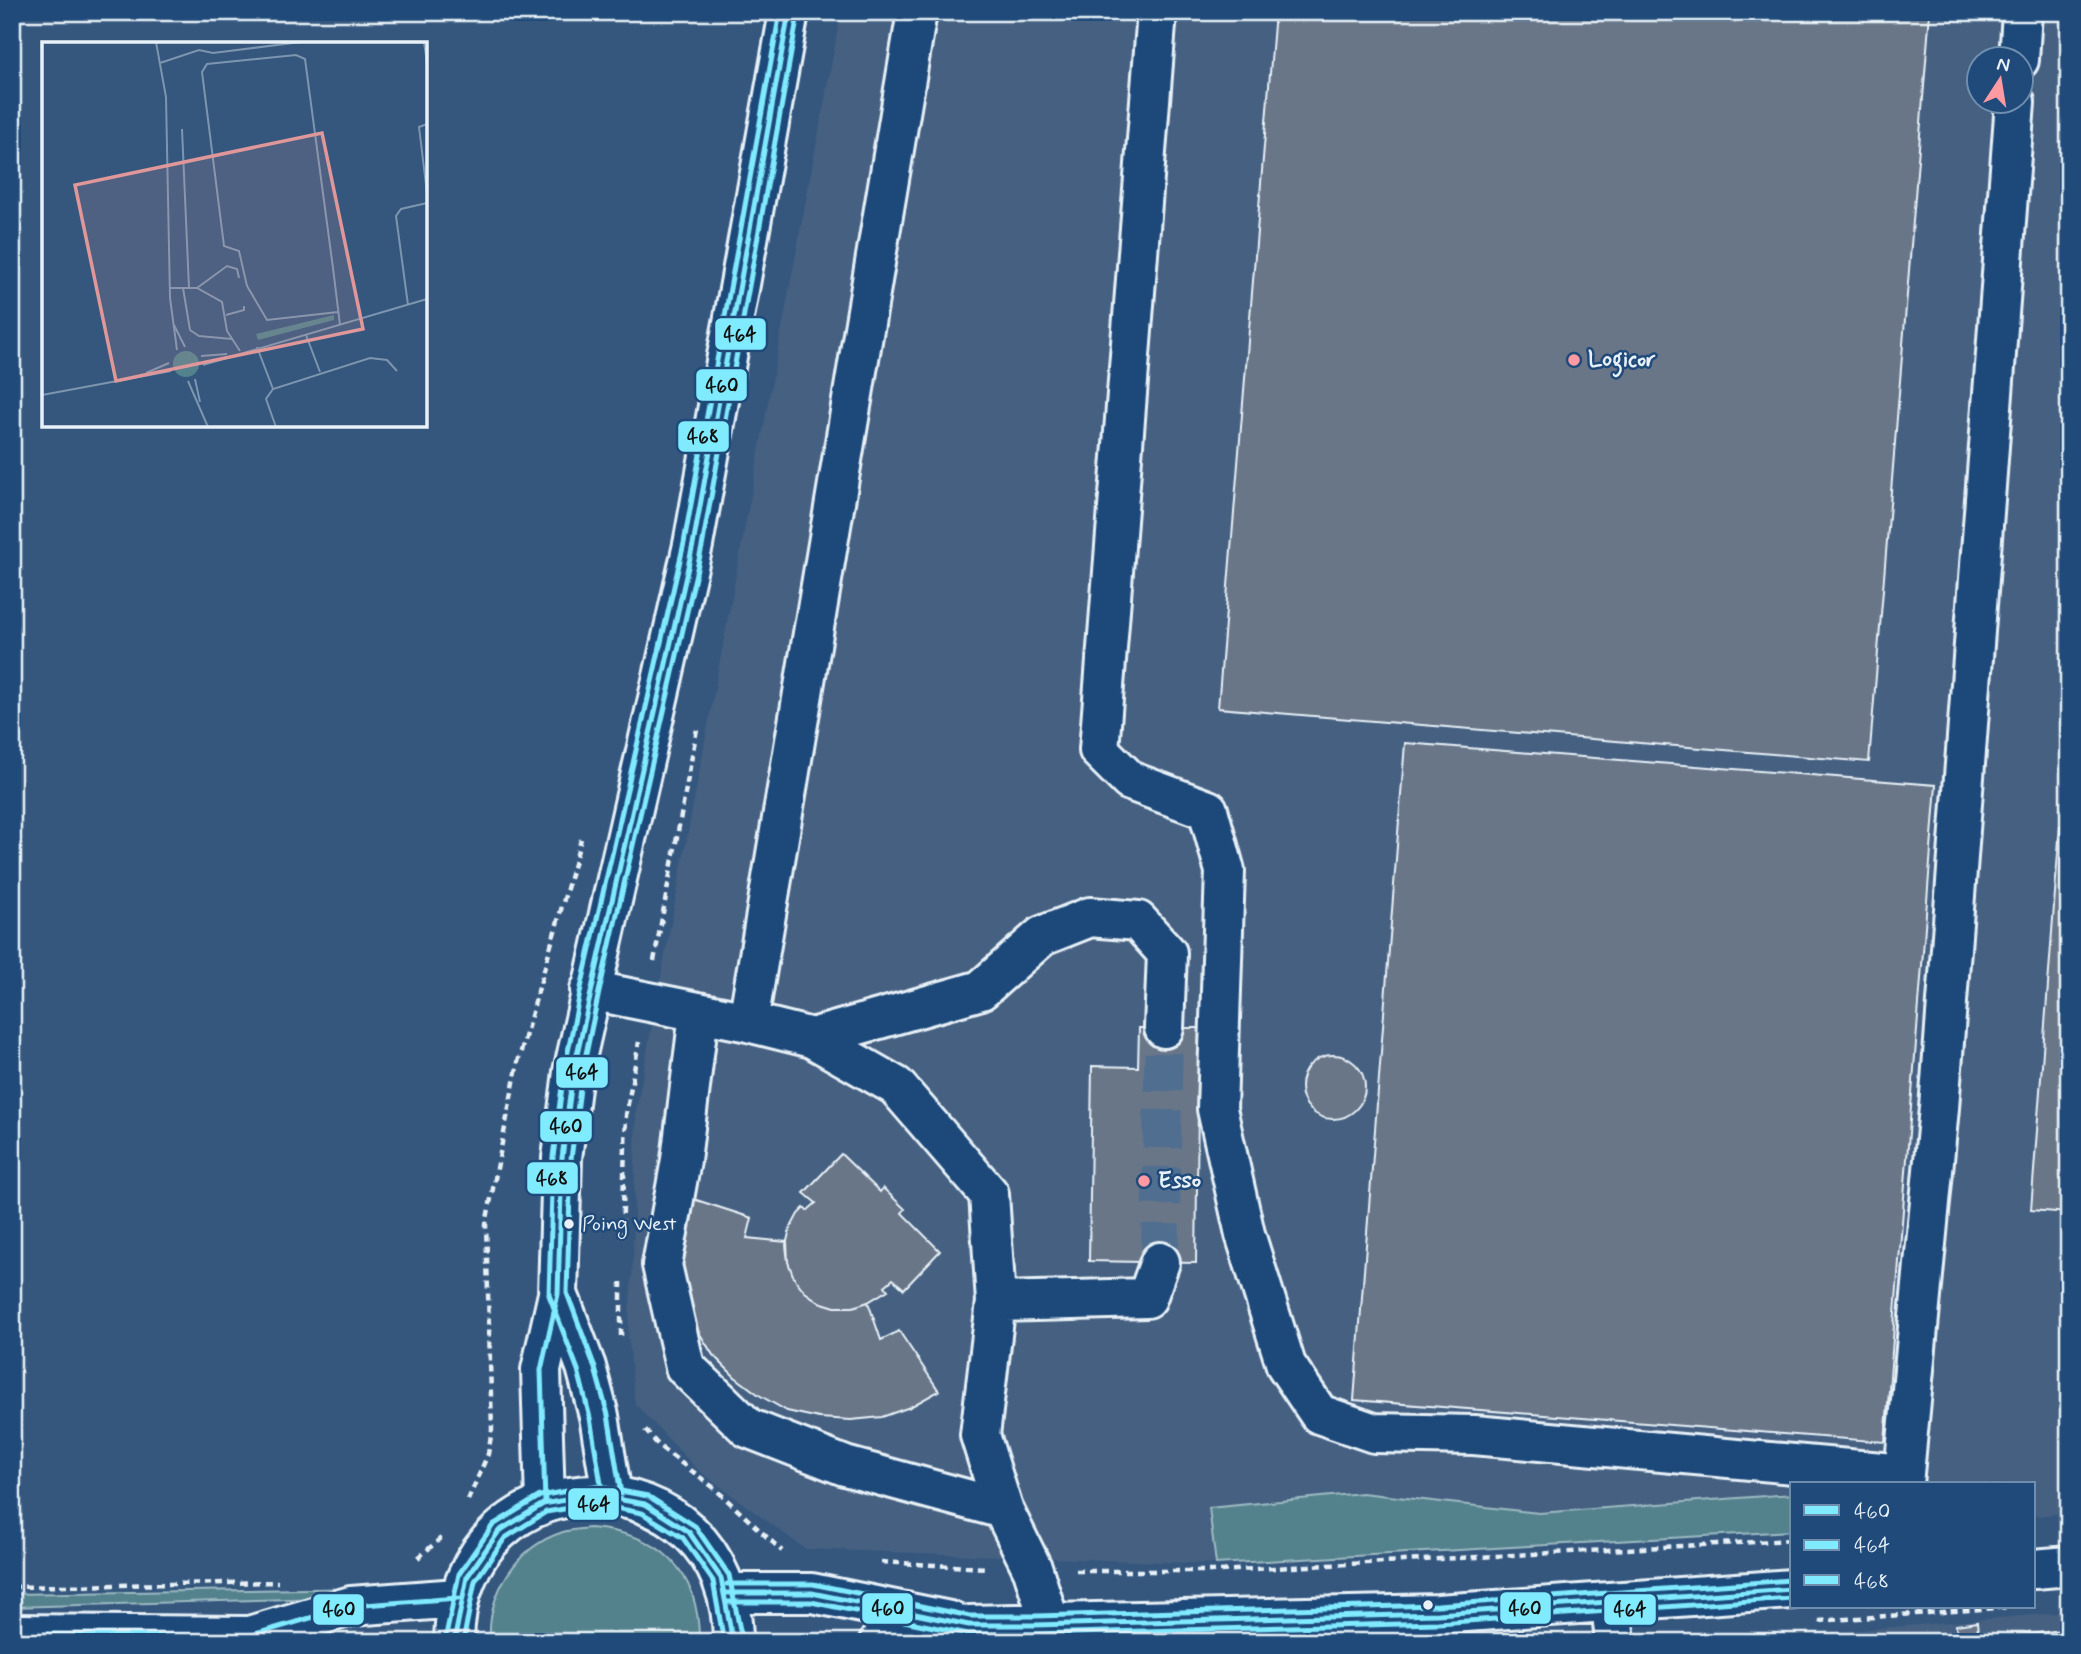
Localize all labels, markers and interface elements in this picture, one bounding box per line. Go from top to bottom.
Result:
inset map [42,42,427,427]
north arrow [1966,46,2036,116]
text: N [1994,51,2012,78]
line badge: 464 [714,317,767,351]
text: 464 [724,323,757,348]
place label: Logicor [1588,345,1656,378]
marker: Logicor [1566,352,1582,368]
line badge: 460 [695,368,748,402]
text: 460 [706,374,738,399]
line badge: 468 [677,420,730,453]
text: 468 [687,425,719,450]
line badge: 464 [555,1056,609,1089]
text: 464 [566,1061,599,1086]
line badge: 460 [539,1110,593,1143]
text: 460 [550,1115,582,1140]
line badge: 468 [526,1161,579,1195]
place label: Esso [1158,1166,1201,1196]
text: 468 [536,1167,568,1192]
marker: Esso [1136,1173,1152,1189]
place label: Poing West [582,1210,677,1239]
marker: Poing West [562,1217,576,1231]
legend [1790,1482,2036,1608]
line badge: 464 [567,1487,620,1521]
text: 464 [578,1493,611,1518]
text: 460 [1854,1498,1890,1526]
text: 464 [1854,1532,1890,1560]
text: 468 [1854,1568,1889,1596]
line badge: 460 [1499,1591,1552,1625]
line badge: 460 [861,1592,914,1625]
line badge: 460 [312,1593,365,1626]
line badge: 464 [1603,1593,1657,1626]
text: 460 [872,1597,904,1622]
text: 460 [1509,1597,1541,1622]
text: 460 [323,1598,355,1623]
unlabelled marker [1421,1598,1435,1612]
text: 464 [1614,1598,1647,1623]

